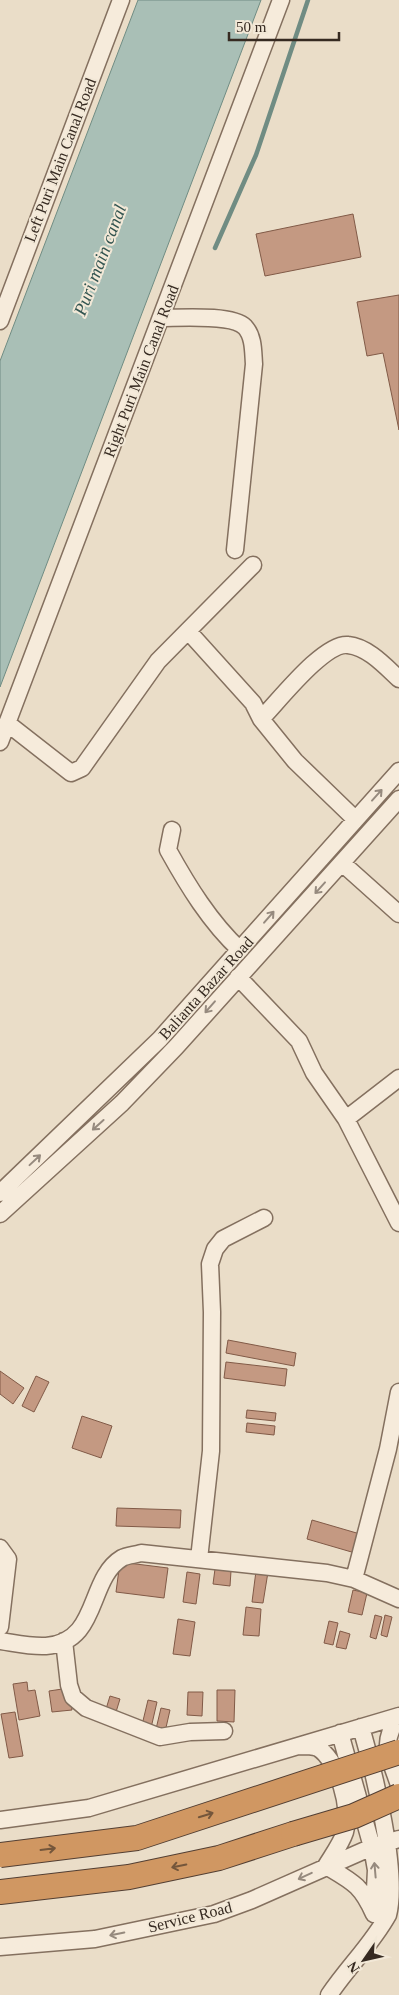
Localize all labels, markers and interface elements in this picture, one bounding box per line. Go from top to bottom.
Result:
scale bar [229,10,339,42]
text: 50 m [236,19,267,35]
street label: Left Puri Main Canal Road [21,76,99,244]
water label: Puri main canal [69,202,130,319]
street label: Right Puri Main Canal Road [100,282,183,460]
one-way arrow [371,789,383,802]
one-way arrow [314,881,326,894]
one-way arrow [264,910,275,923]
street label: Balianta Bazar Road [155,933,257,1043]
one-way arrow [205,1001,216,1014]
one-way arrow [92,1119,105,1131]
one-way arrow [29,1154,42,1166]
one-way arrow [198,1809,214,1819]
one-way arrow [40,1844,56,1854]
one-way arrow [171,1862,187,1872]
one-way arrow [370,1863,379,1879]
one-way arrow [298,1871,313,1881]
street label: Service Road [146,1898,234,1936]
one-way arrow [110,1930,126,1940]
north arrow [339,1935,389,1985]
text: N [345,1959,363,1975]

